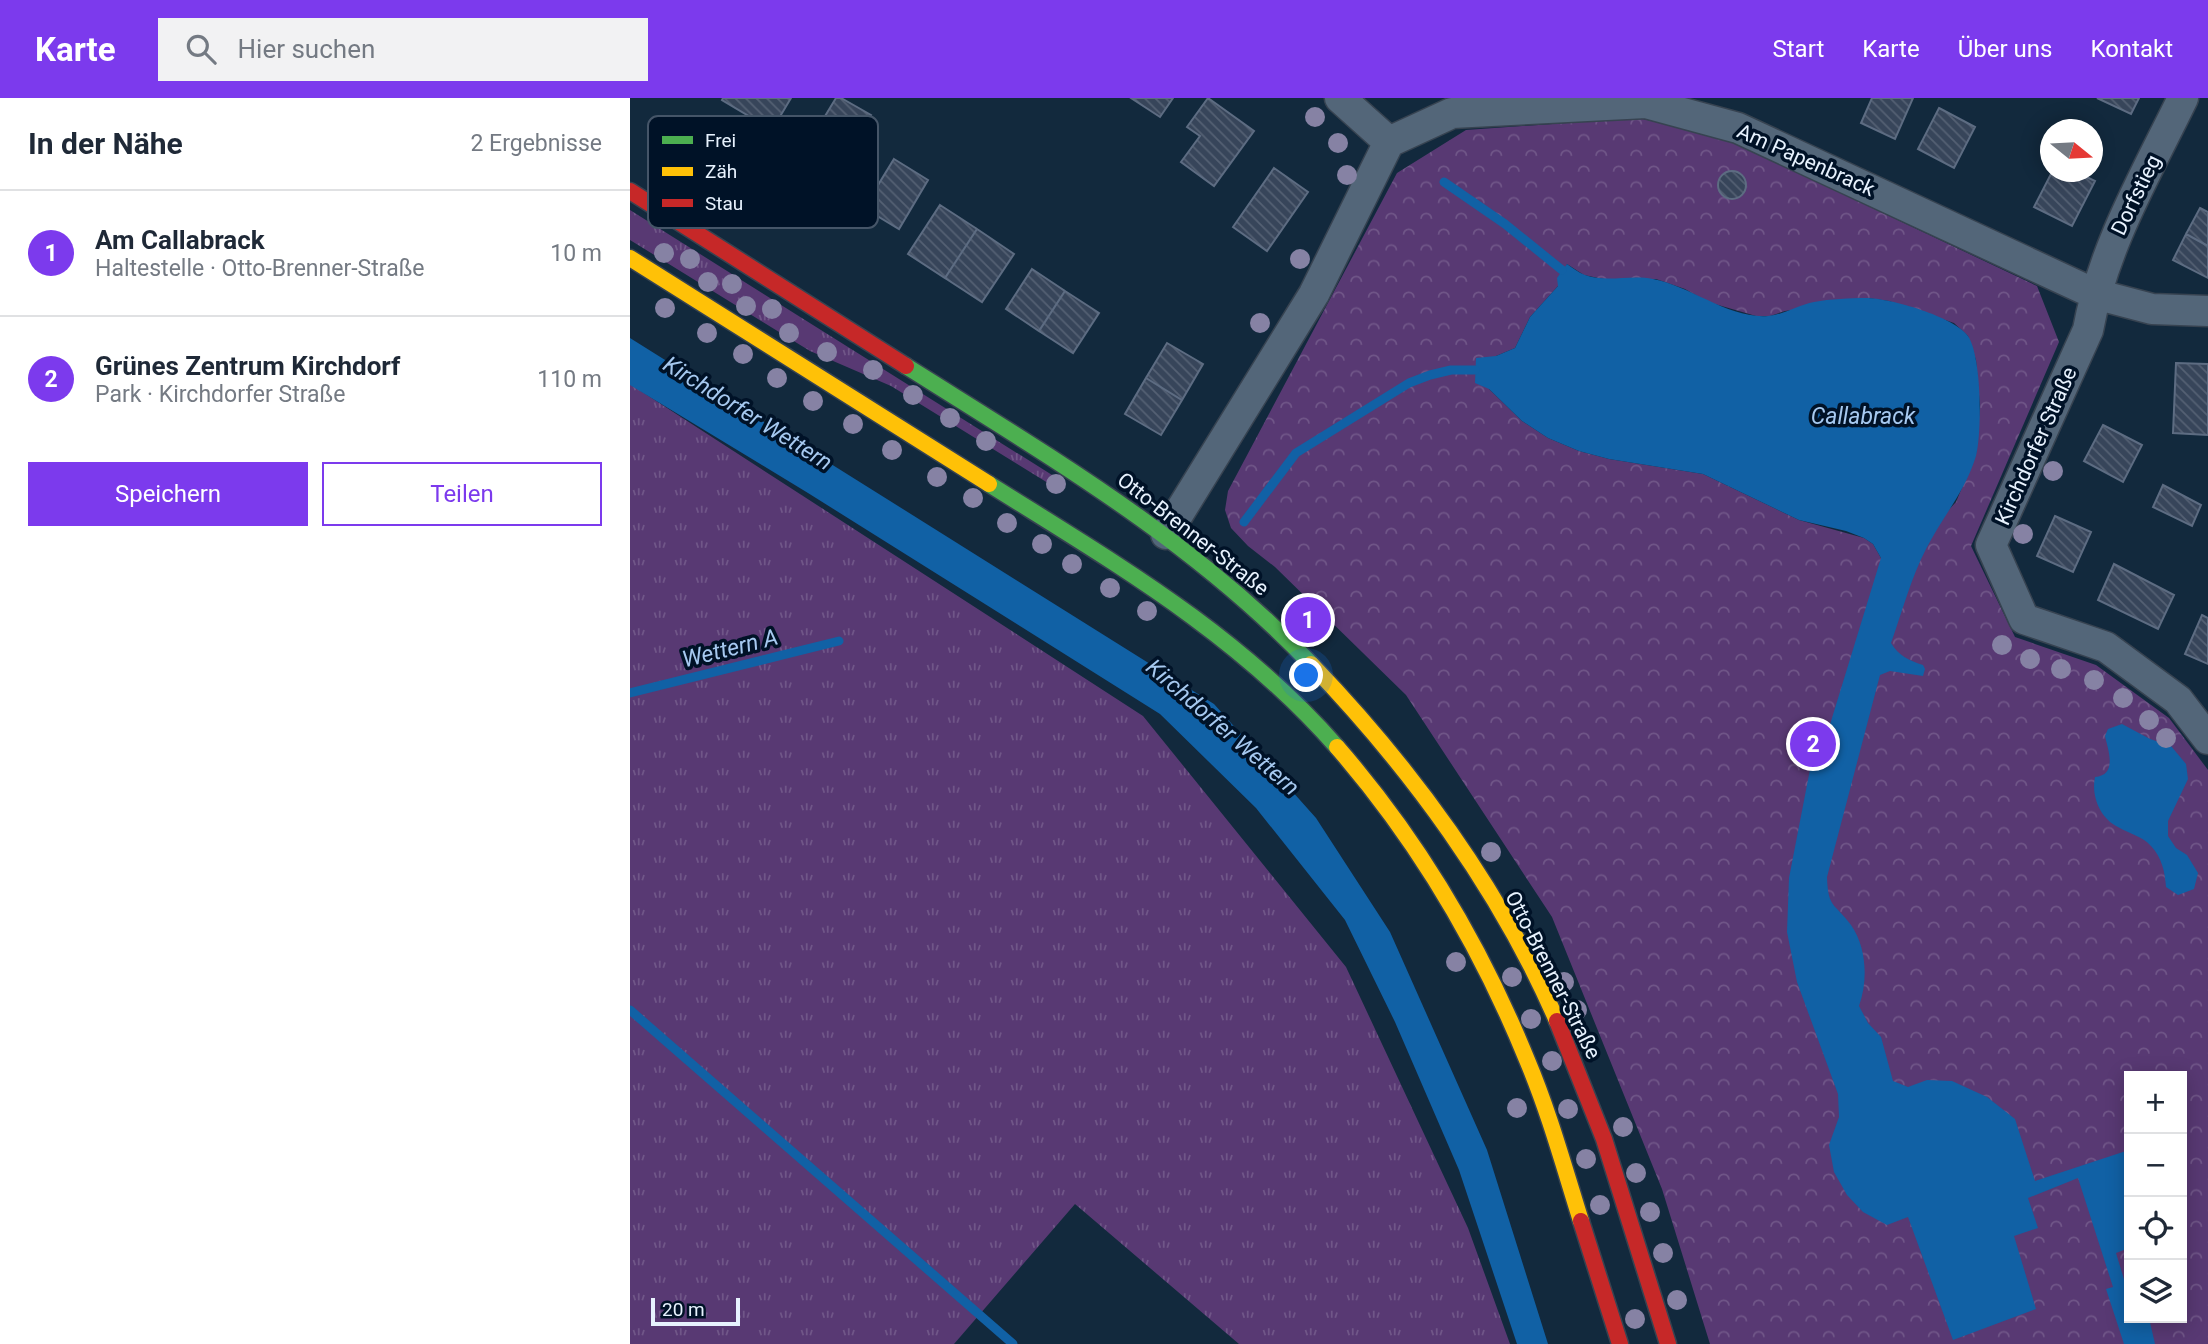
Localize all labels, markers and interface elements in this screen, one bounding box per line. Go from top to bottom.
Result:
search box [158,18,648,81]
text: Karte [35,30,116,69]
icon: search [182,30,220,68]
text: Hier suchen [238,34,375,64]
text: Start [1773,35,1824,63]
text: Karte [1862,35,1920,63]
text: Über uns [1958,35,2052,63]
text: Kontakt [2090,35,2173,63]
legend [648,116,878,228]
street label: Am Papenbrack [1734,119,1879,201]
north arrow [2040,119,2103,182]
text: In der Nähe [28,126,183,161]
text: Frei [705,129,736,152]
text: 2 Ergebnisse [470,130,602,157]
street label: Dorfstieg [2106,151,2166,239]
text: Zäh [705,160,737,183]
text: Stau [705,192,743,215]
text: Am Callabrack [95,225,265,255]
text: 1 [44,240,58,267]
text: 10 m [550,240,602,267]
text: Haltestelle · Otto-Brenner-Straße [95,255,425,282]
text: Grünes Zentrum Kirchdorf [95,351,400,381]
water label: Kirchdorfer Wettern [658,351,837,476]
street label: Kirchdorfer Straße [1990,363,2082,529]
text: 2 [44,366,58,393]
text: 110 m [537,366,602,393]
text: Park · Kirchdorfer Straße [95,381,345,408]
water label: Callabrack [1811,403,1916,430]
button: Speichern [28,462,308,526]
button: Teilen [322,462,602,526]
street label: Otto-Brenner-Straße [1113,468,1273,600]
pin: 1 [1285,594,1331,646]
water label: Wettern A [679,624,781,673]
water label: Kirchdorfer Wettern [1141,654,1305,801]
your location [1289,658,1323,692]
pin: 2 [1790,718,1836,770]
street label: Otto-Brenner-Straße [1500,887,1606,1063]
map controls [2124,1071,2187,1323]
button: + [2124,1071,2187,1134]
button: − [2124,1134,2187,1197]
button: locate [2124,1197,2187,1260]
button: layers [2124,1260,2187,1323]
scale bar [651,1295,740,1327]
text: 20 m [662,1298,705,1321]

